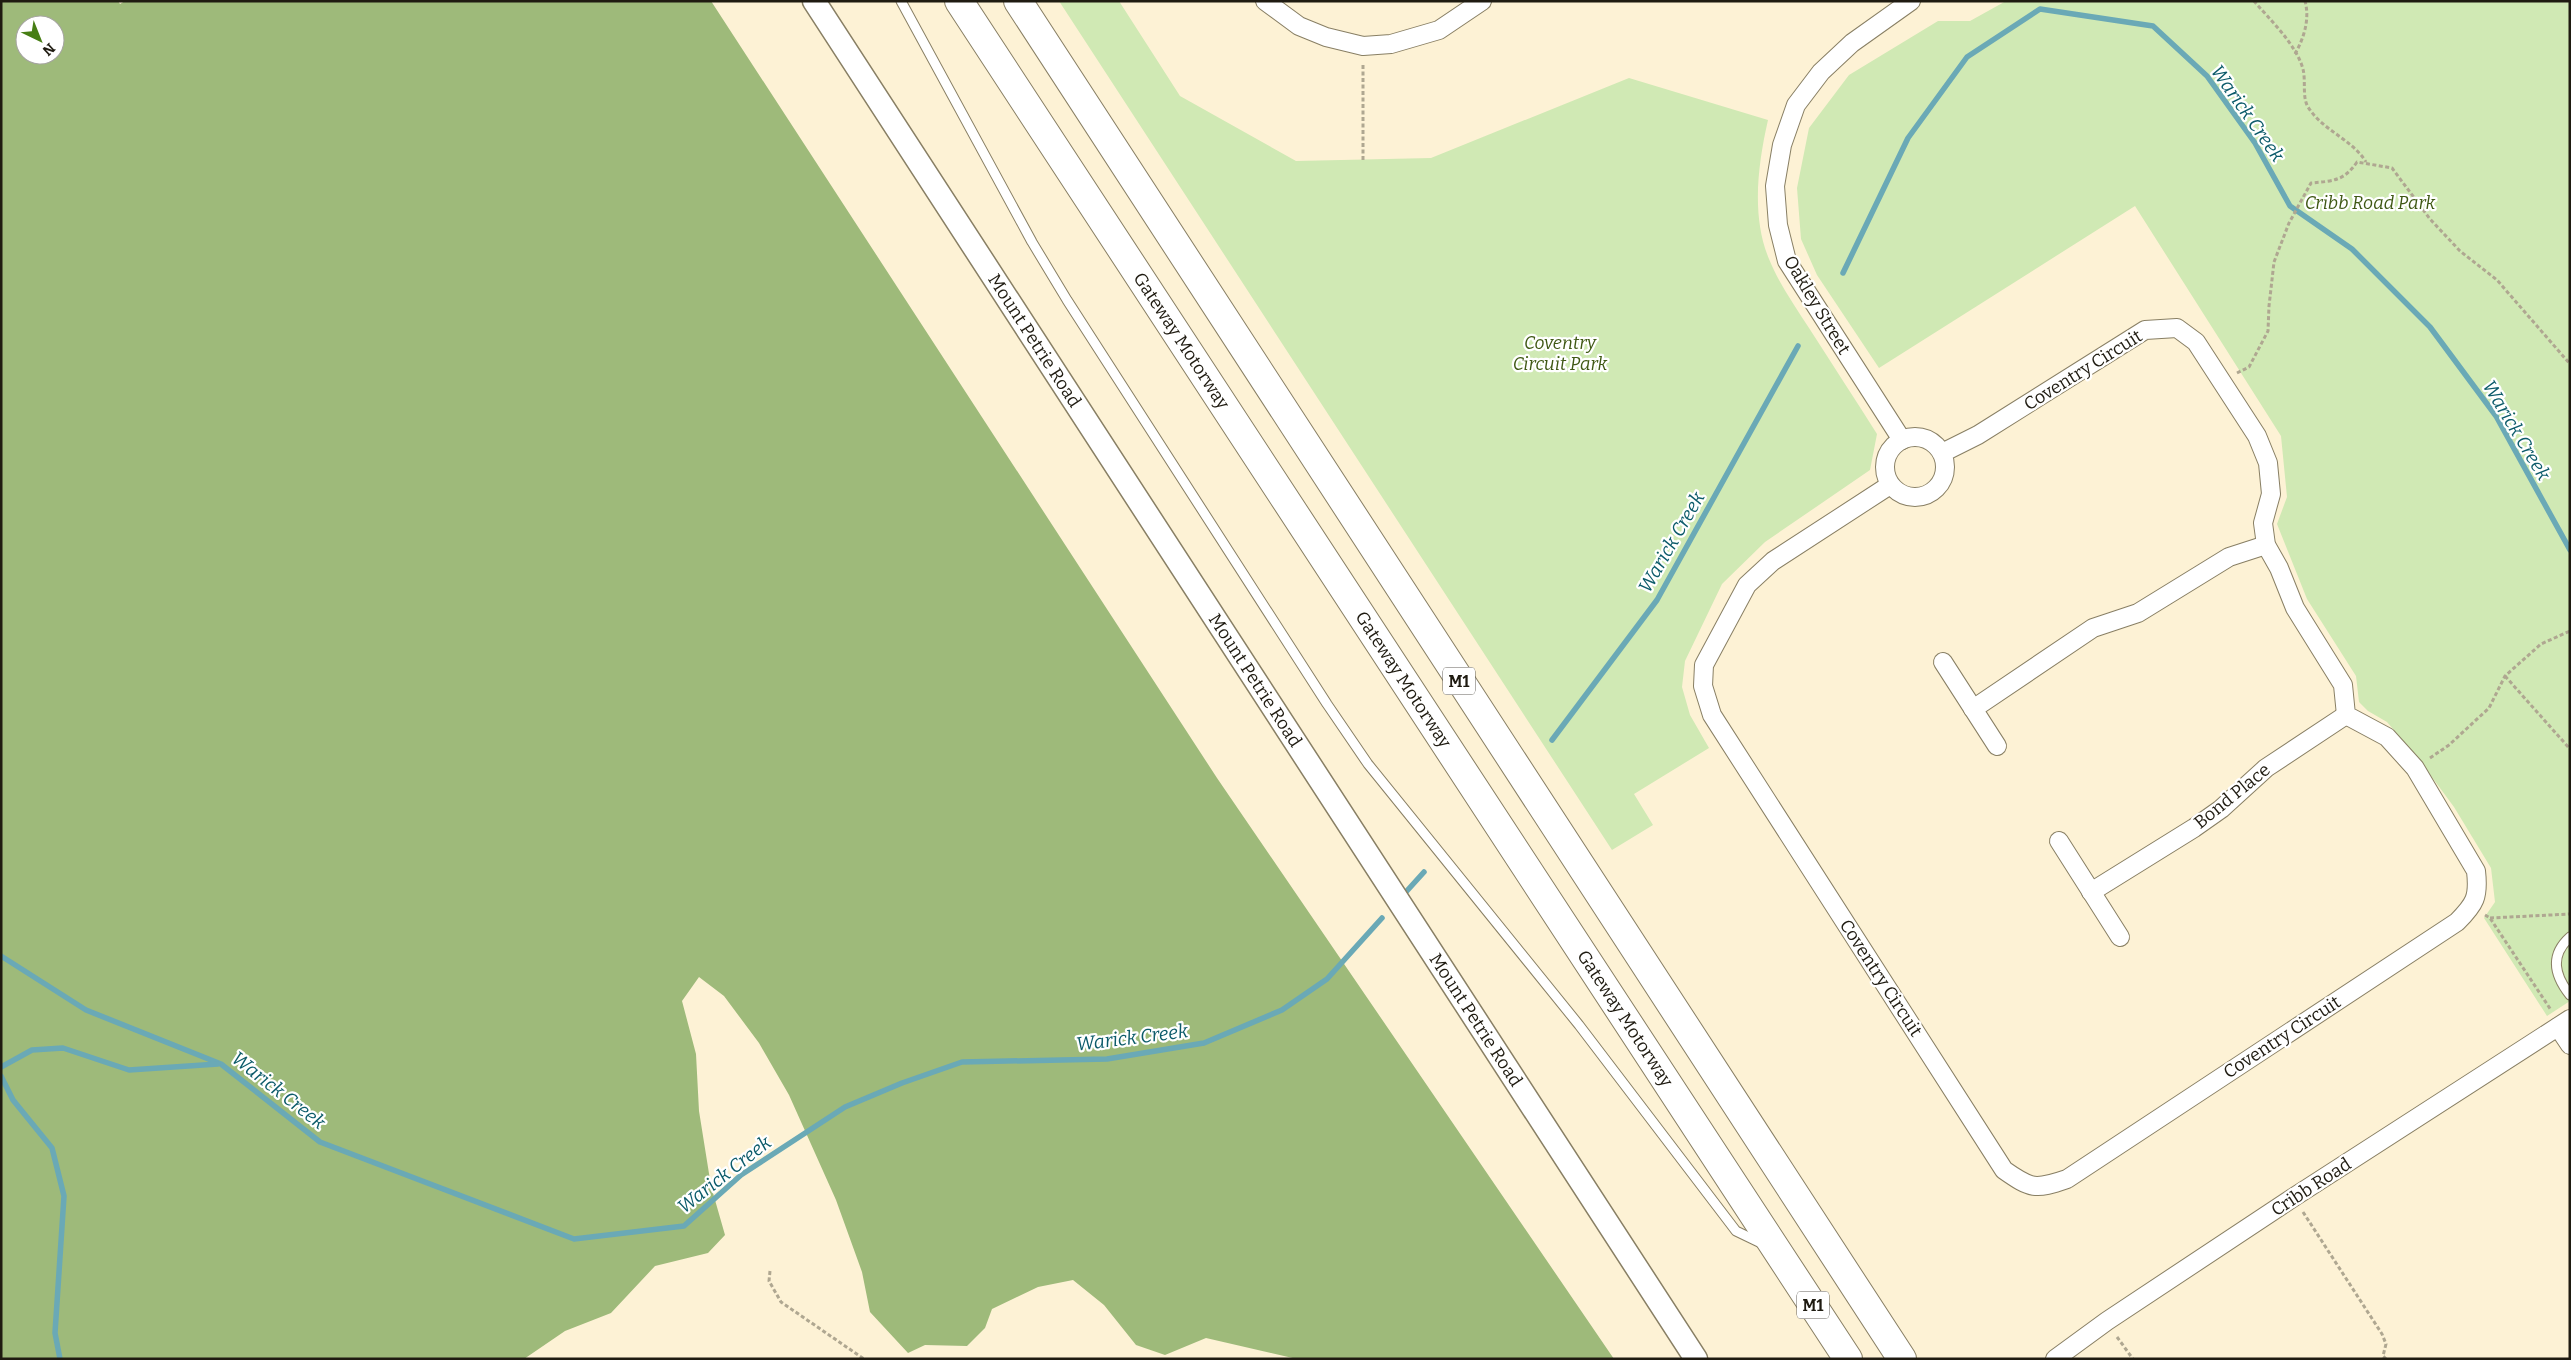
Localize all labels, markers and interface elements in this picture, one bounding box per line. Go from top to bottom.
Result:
north arrow [15,15,65,65]
text: N [39,39,58,59]
water label: Warick Creek [2206,61,2290,167]
park label: Cribb Road Park [2305,192,2436,214]
street label: Oakley Street [1779,252,1855,359]
street label: Gateway Motorway [1129,268,1234,414]
street label: Mount Petrie Road [983,270,1086,412]
street label: Coventry Circuit [2020,325,2147,415]
park label: Coventry Circuit Park [1513,332,1608,375]
water label: Warick Creek [2478,376,2556,485]
water label: Warick Creek [1633,487,1710,597]
street label: Gateway Motorway [1350,607,1456,752]
street label: Mount Petrie Road [1204,609,1307,751]
road number: M1 [1443,668,1475,694]
street label: Bond Place [2190,759,2274,833]
street label: Coventry Circuit [1835,915,1927,1041]
street label: Gateway Motorway [1572,946,1678,1091]
street label: Mount Petrie Road [1424,949,1527,1091]
street label: Coventry Circuit [2219,991,2345,1083]
water label: Warick Creek [1075,1019,1190,1056]
water label: Warick Creek [227,1047,331,1135]
water label: Warick Creek [673,1130,776,1218]
street label: Cribb Road [2267,1153,2355,1221]
road number: M1 [1797,1292,1829,1318]

